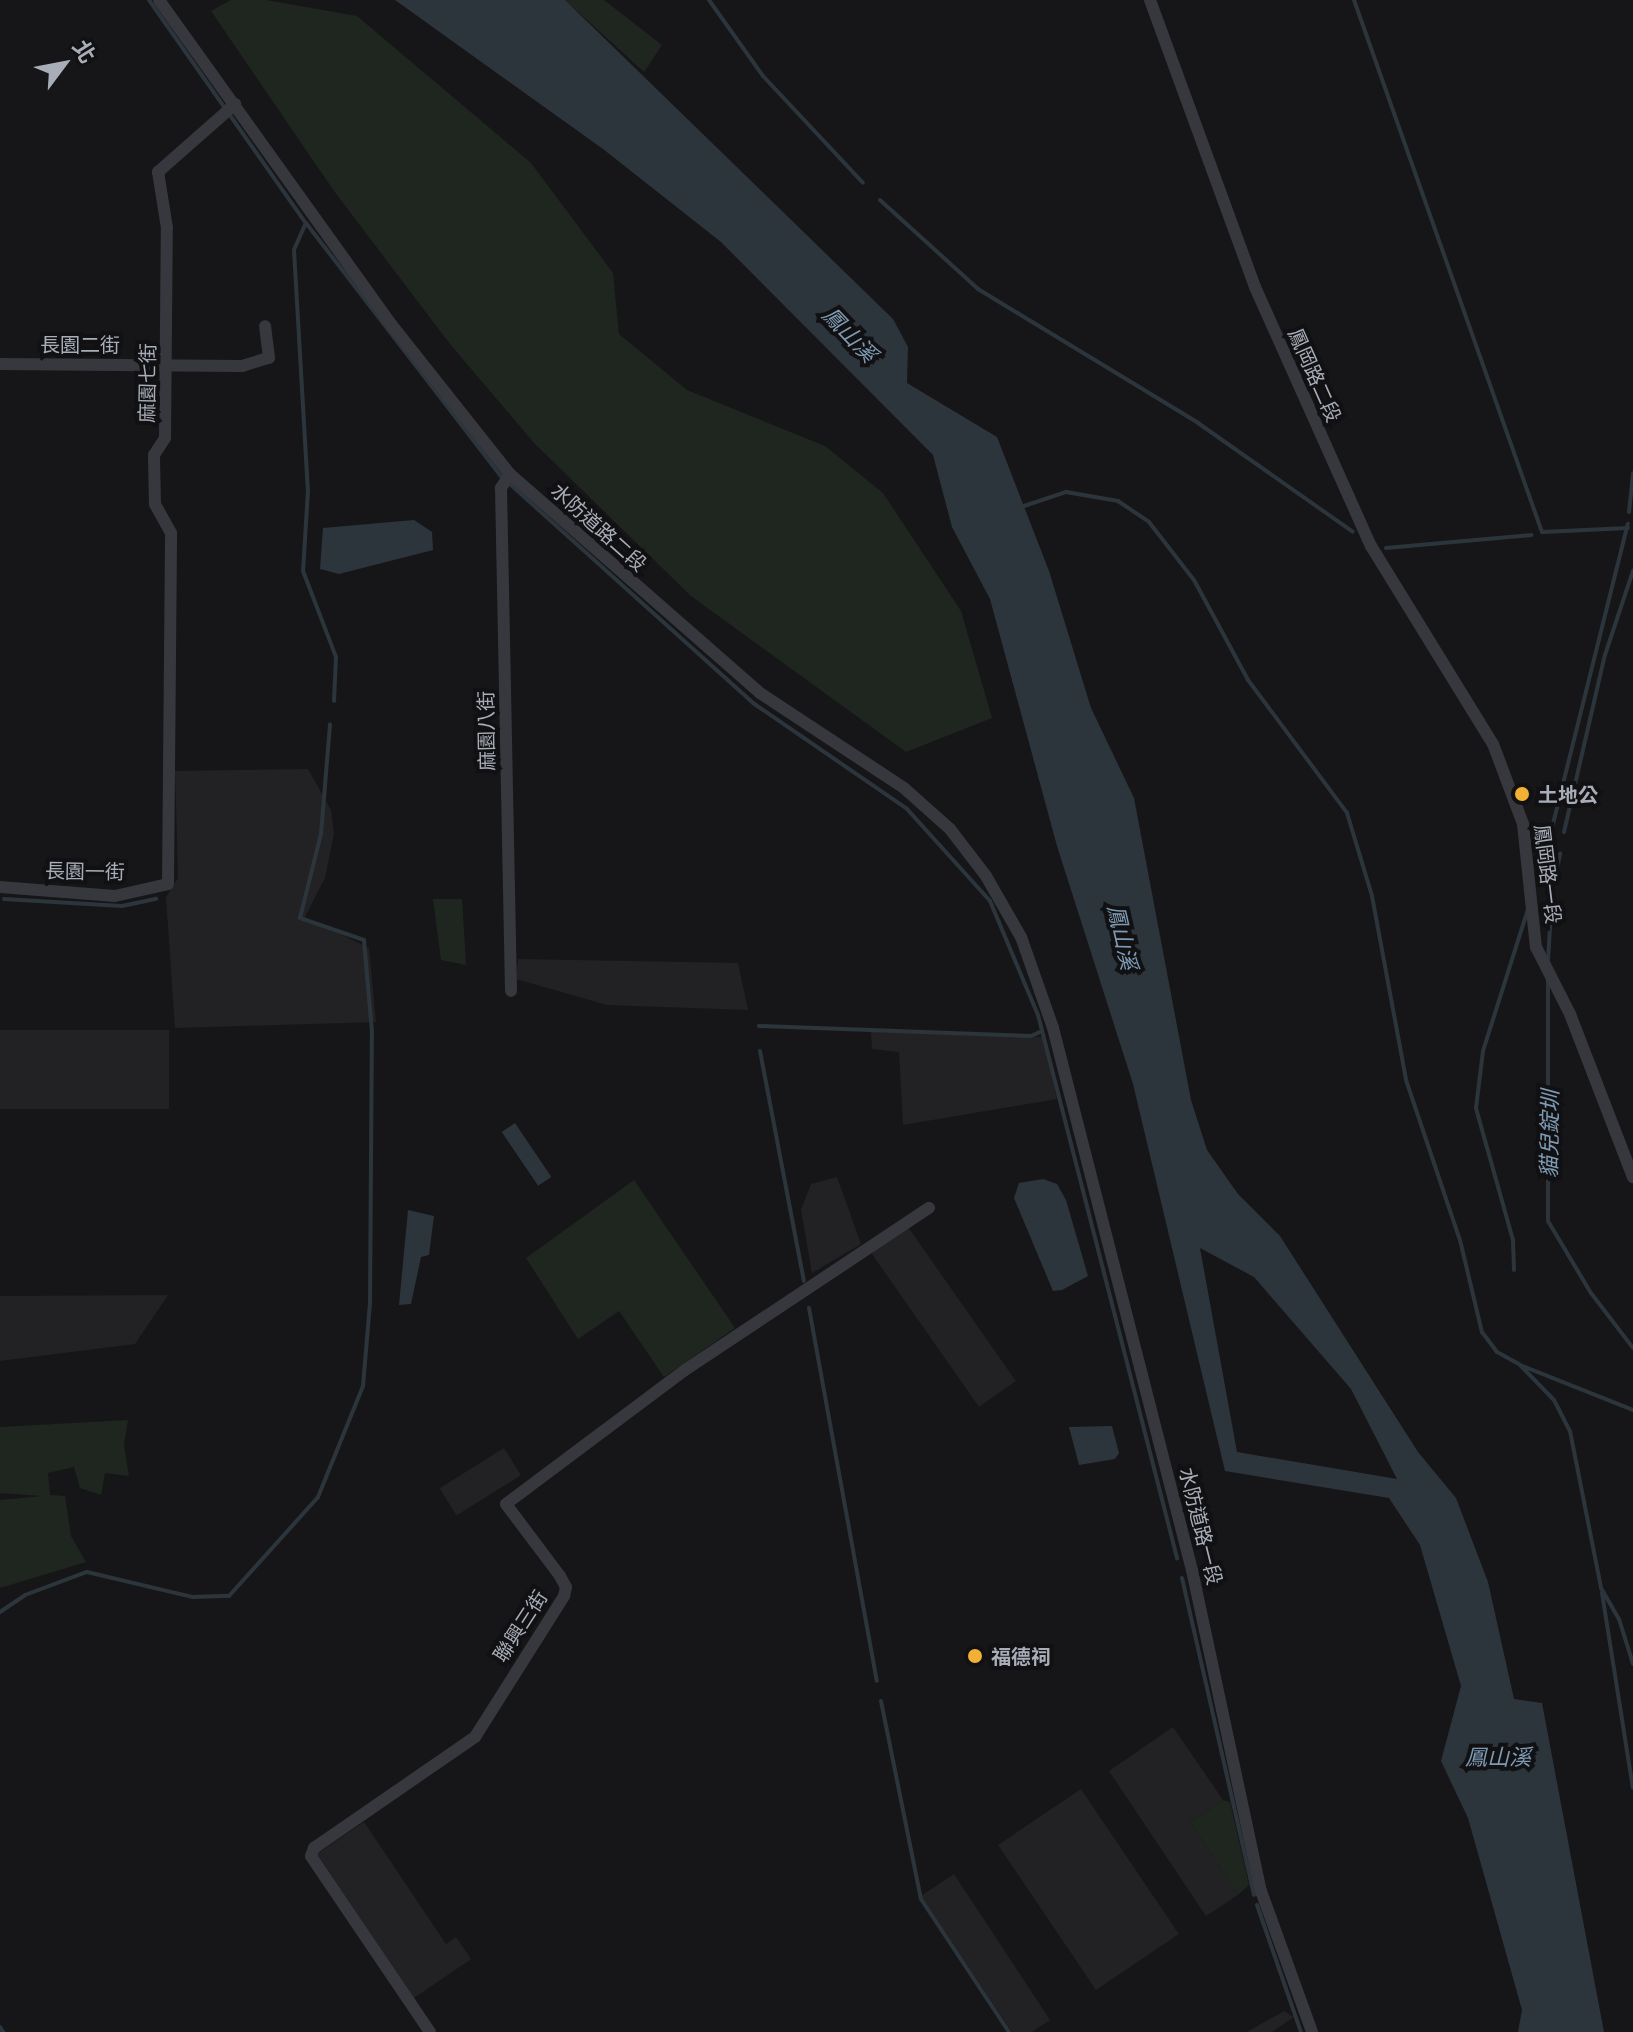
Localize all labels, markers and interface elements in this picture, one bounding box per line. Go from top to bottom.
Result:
north arrow [24,24,104,104]
text: 北 [67,35,102,67]
water label: 鳳山溪 [818,301,882,367]
street label: 鳳岡路二段 [1284,324,1346,426]
street label: 長園二街 [40,332,120,356]
street label: 麻園七街 [134,343,160,423]
street label: 水防道路二段 [546,478,652,576]
street label: 麻園八街 [473,691,499,771]
place label: 土地公 [1538,782,1598,806]
marker: 土地公 [1513,785,1531,803]
street label: 鳳岡路一段 [1530,823,1566,925]
street label: 長園一街 [45,858,125,884]
water label: 鳳山溪 [1103,902,1143,972]
water label: 貓兒錠圳 [1535,1090,1563,1178]
street label: 水防道路一段 [1175,1465,1227,1587]
street label: 聯興三街 [488,1586,552,1666]
place label: 福德祠 [991,1644,1051,1668]
marker: 福德祠 [966,1647,984,1665]
water label: 鳳山溪 [1465,1744,1531,1770]

